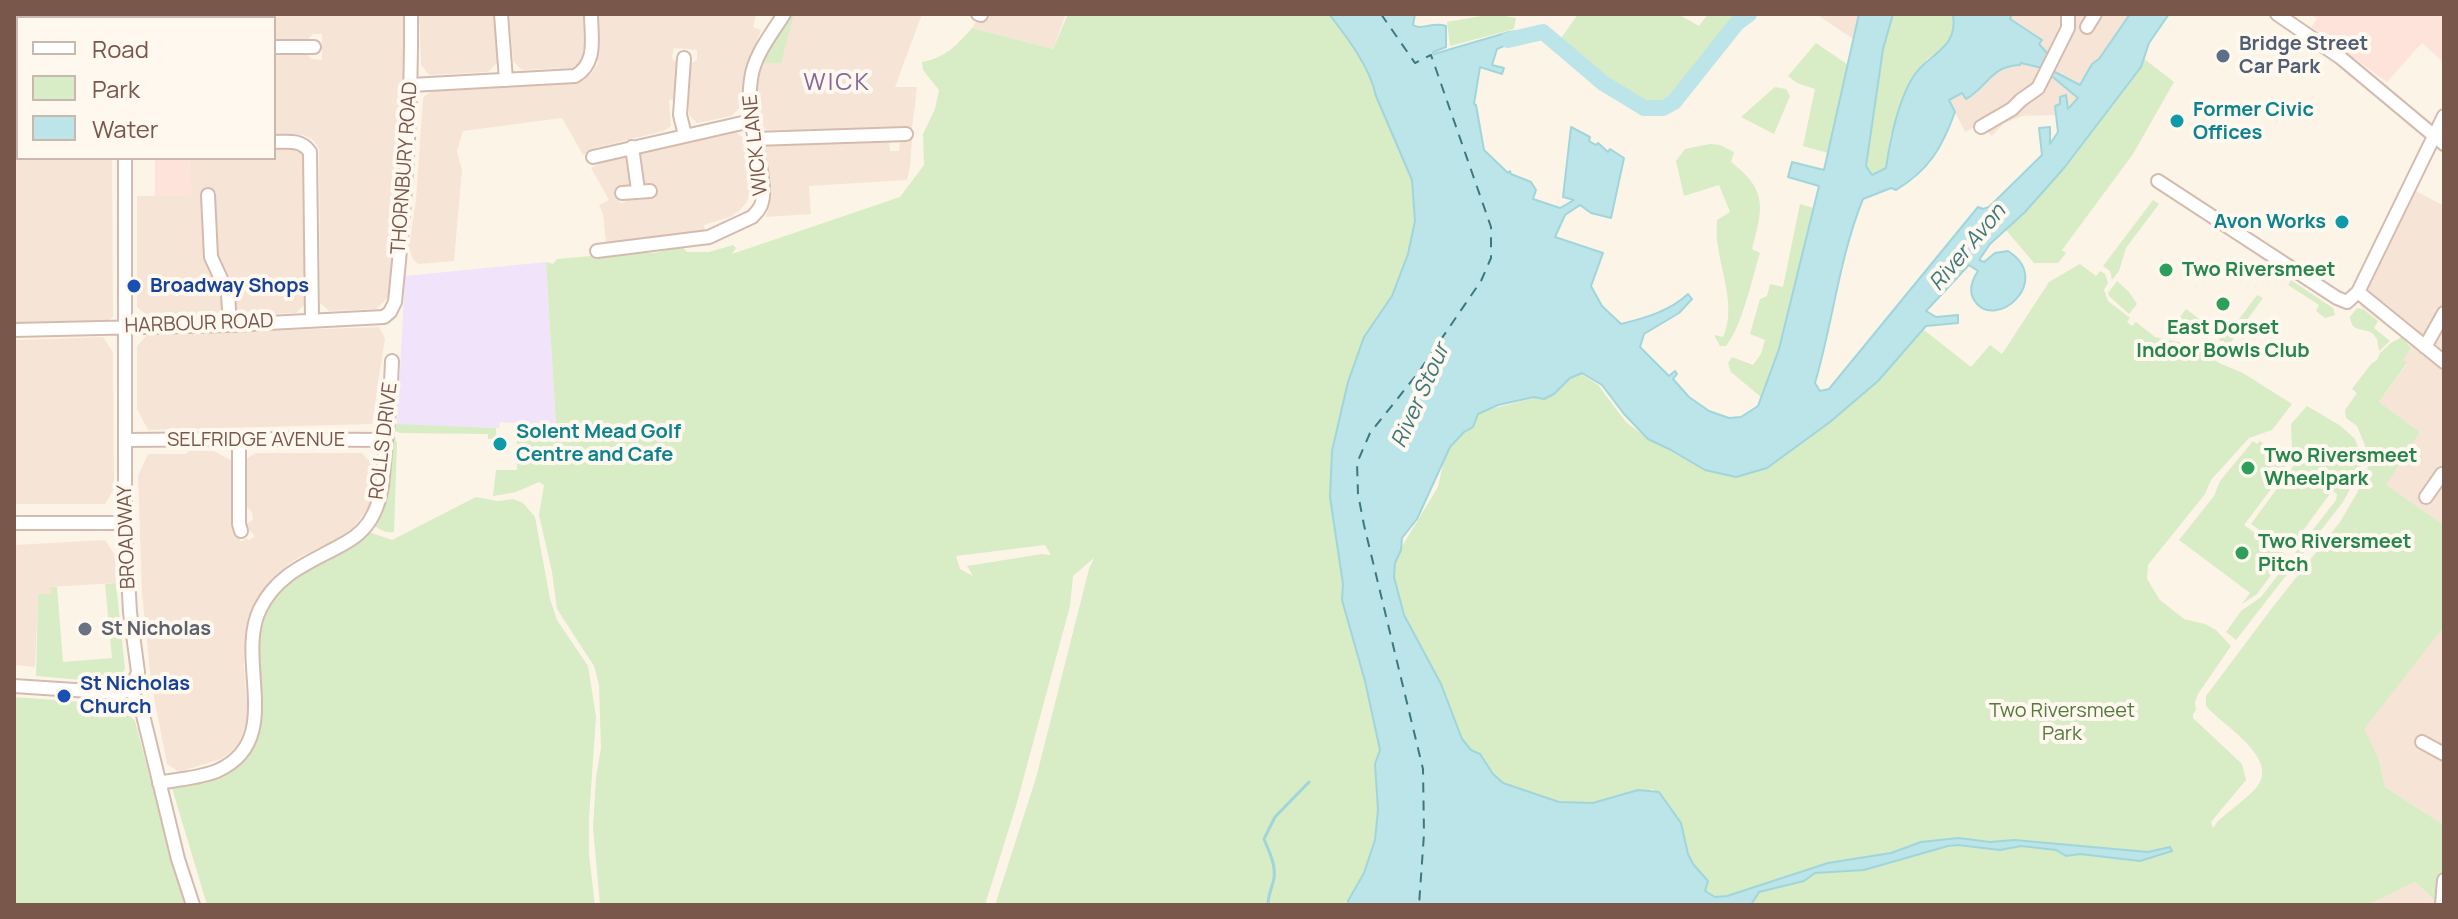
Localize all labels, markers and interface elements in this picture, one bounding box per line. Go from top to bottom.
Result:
legend [16,16,276,160]
text: Road [92,32,149,65]
place label: Bridge Street Car Park [2239,32,2368,79]
marker: Bridge Street Car Park [2214,47,2232,65]
district label: WICK [803,69,871,97]
text: Park [92,72,140,105]
street label: THORNBURY ROAD [387,81,423,255]
street label: WICK LANE [739,93,773,197]
place label: Former Civic Offices [2193,98,2314,145]
text: Water [92,112,159,145]
marker: Former Civic Offices [2168,112,2186,130]
water label: River Avon [1924,199,2012,297]
place label: Avon Works [2214,210,2326,234]
marker: Avon Works [2333,213,2351,231]
place label: Two Riversmeet [2182,258,2335,282]
marker: Two Riversmeet [2157,261,2175,279]
place label: Broadway Shops [150,274,309,298]
marker: Broadway Shops [125,277,143,295]
marker: East Dorset Indoor Bowls Club [2214,295,2232,313]
street label: HARBOUR ROAD [124,309,274,339]
place label: East Dorset Indoor Bowls Club [2136,316,2310,363]
water label: River Stour [1386,340,1456,452]
street label: ROLLS DRIVE [365,381,403,501]
place label: Solent Mead Golf Centre and Cafe [516,420,681,467]
street label: SELFRIDGE AVENUE [167,428,345,452]
marker: Solent Mead Golf Centre and Cafe [491,435,509,453]
place label: Two Riversmeet Wheelpark [2264,444,2417,491]
marker: Two Riversmeet Wheelpark [2239,459,2257,477]
street label: BROADWAY [113,484,141,590]
place label: Two Riversmeet Pitch [2258,530,2411,577]
marker: Two Riversmeet Pitch [2233,544,2251,562]
place label: St Nicholas [101,617,211,641]
marker: St Nicholas [76,620,94,638]
place label: St Nicholas Church [80,672,190,719]
marker: St Nicholas Church [55,687,73,705]
park label: Two Riversmeet Park [1989,699,2135,746]

